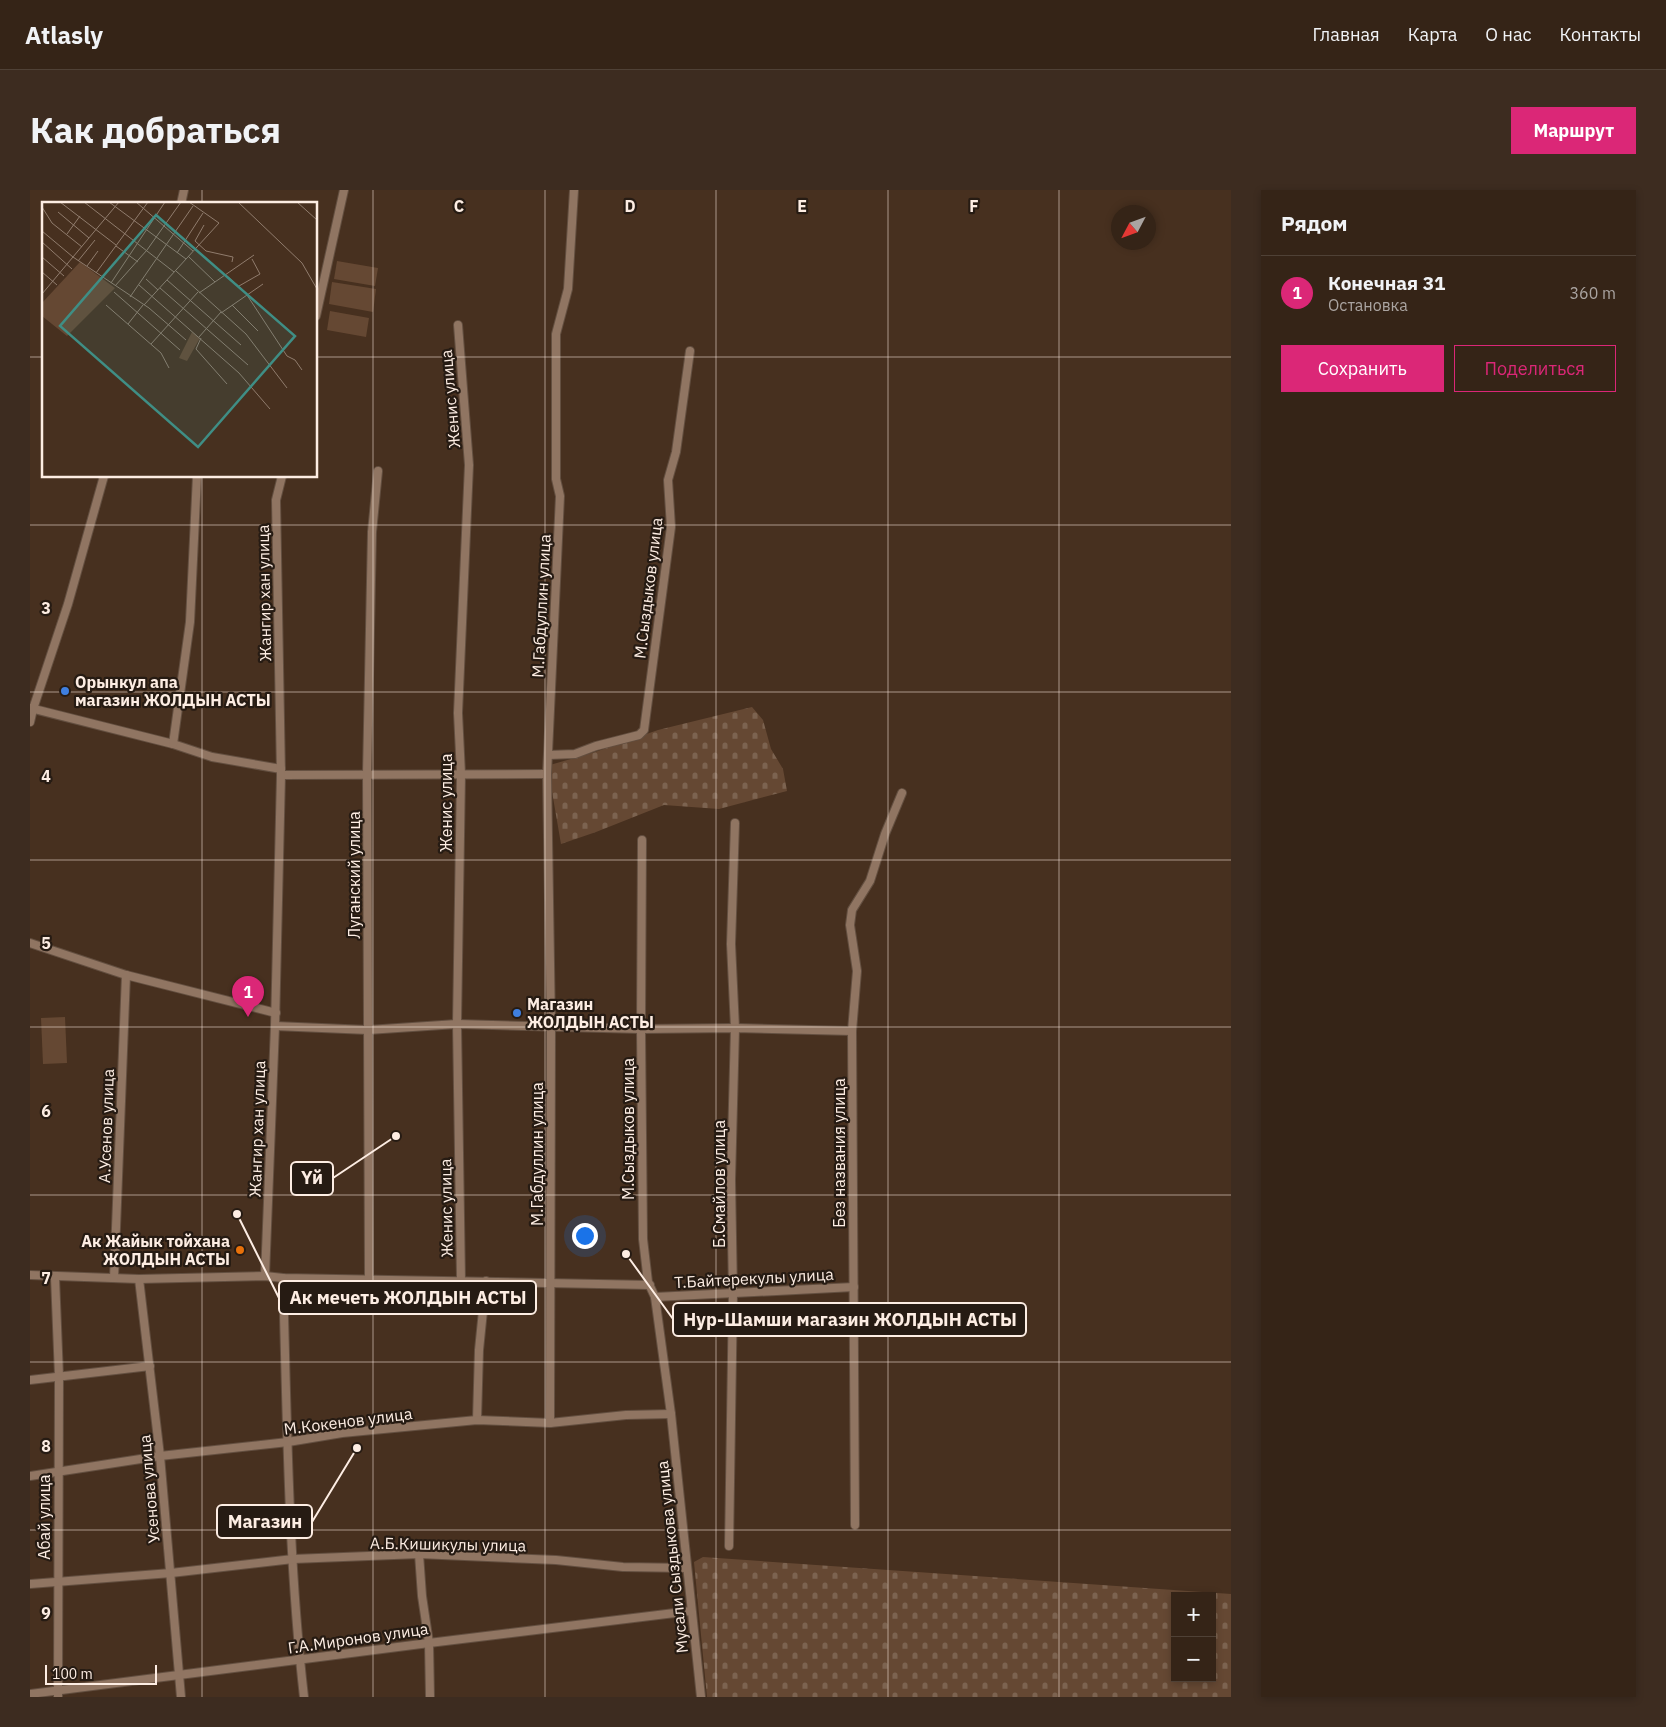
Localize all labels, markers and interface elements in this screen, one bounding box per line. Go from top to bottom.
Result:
text: Atlasly [25,19,103,51]
text: Главная [1312,23,1380,46]
text: Карта [1408,23,1457,46]
text: О нас [1485,23,1532,46]
text: Контакты [1560,23,1641,46]
text: Как добраться [30,107,281,153]
button: Маршрут [1511,107,1636,154]
text: C [454,196,464,216]
text: D [624,196,636,216]
text: E [797,196,807,216]
text: F [969,196,979,216]
inset map [42,202,318,478]
north arrow [1111,205,1156,250]
text: Рядом [1281,209,1348,237]
text: Конечная 31 [1328,271,1445,295]
text: 1 [1292,283,1302,303]
text: 360 m [1569,283,1616,303]
text: Остановка [1328,295,1408,315]
button: Сохранить [1281,345,1444,392]
button: Поделиться [1454,345,1616,392]
street label: Женис улица [436,348,464,449]
street label: М.Сыздыков улица [629,516,667,660]
street label: Жангир хан улица [253,524,275,662]
street label: М.Габдуллин улица [527,533,555,678]
text: 3 [41,598,51,618]
place label: Орынкул апа магазин ЖОЛДЫН АСТЫ [75,672,271,710]
marker: Орынкул апа магазин ЖОЛДЫН АСТЫ [59,685,71,697]
street label: Женис улица [436,753,456,853]
text: 4 [41,766,51,786]
street label: Луганский улица [344,811,364,939]
text: 5 [41,933,51,953]
pin: 1 [232,976,264,1017]
place label: Магазин ЖОЛДЫН АСТЫ [527,994,654,1032]
marker: Магазин ЖОЛДЫН АСТЫ [511,1007,523,1019]
street label: М.Сыздыков улица [618,1058,638,1200]
street label: Жангир хан улица [245,1060,269,1198]
street label: А.Усенов улица [94,1068,118,1184]
street label: Без названия улица [829,1078,849,1228]
street label: М.Габдуллин улица [527,1082,547,1226]
text: 6 [41,1101,51,1121]
street label: Б.Смайлов улица [709,1120,729,1248]
street label: Женис улица [435,1158,457,1258]
callout: Үй [291,1162,333,1195]
text: Үй [301,1166,323,1189]
your location [572,1223,598,1249]
place label: Ак Жайык тойхана ЖОЛДЫН АСТЫ [81,1231,230,1269]
marker: Ак Жайык тойхана ЖОЛДЫН АСТЫ [234,1244,246,1256]
street label: Т.Байтерекулы улица [674,1264,835,1292]
text: 7 [41,1268,51,1288]
callout: Ак мечеть ЖОЛДЫН АСТЫ [279,1281,536,1314]
text: Ак мечеть ЖОЛДЫН АСТЫ [290,1286,526,1309]
callout: Нур-Шамши магазин ЖОЛДЫН АСТЫ [673,1303,1026,1336]
text: Нур-Шамши магазин ЖОЛДЫН АСТЫ [683,1308,1017,1331]
street label: М.Кокенов улица [283,1403,414,1439]
street label: Усенова улица [134,1433,164,1544]
text: 8 [41,1436,51,1456]
street label: Мусали Сыздыкова улица [652,1459,692,1654]
street label: Абай улица [34,1474,54,1560]
callout: Магазин [217,1505,312,1538]
text: Магазин [228,1510,302,1533]
street label: А.Б.Кишикулы улица [370,1533,527,1555]
map controls [1171,1592,1216,1682]
button: + [1171,1592,1216,1637]
text: 9 [41,1603,51,1623]
street label: Г.А.Миронов улица [287,1618,430,1658]
button: − [1171,1637,1216,1682]
scale bar [45,1662,158,1685]
text: 100 m [52,1665,93,1683]

